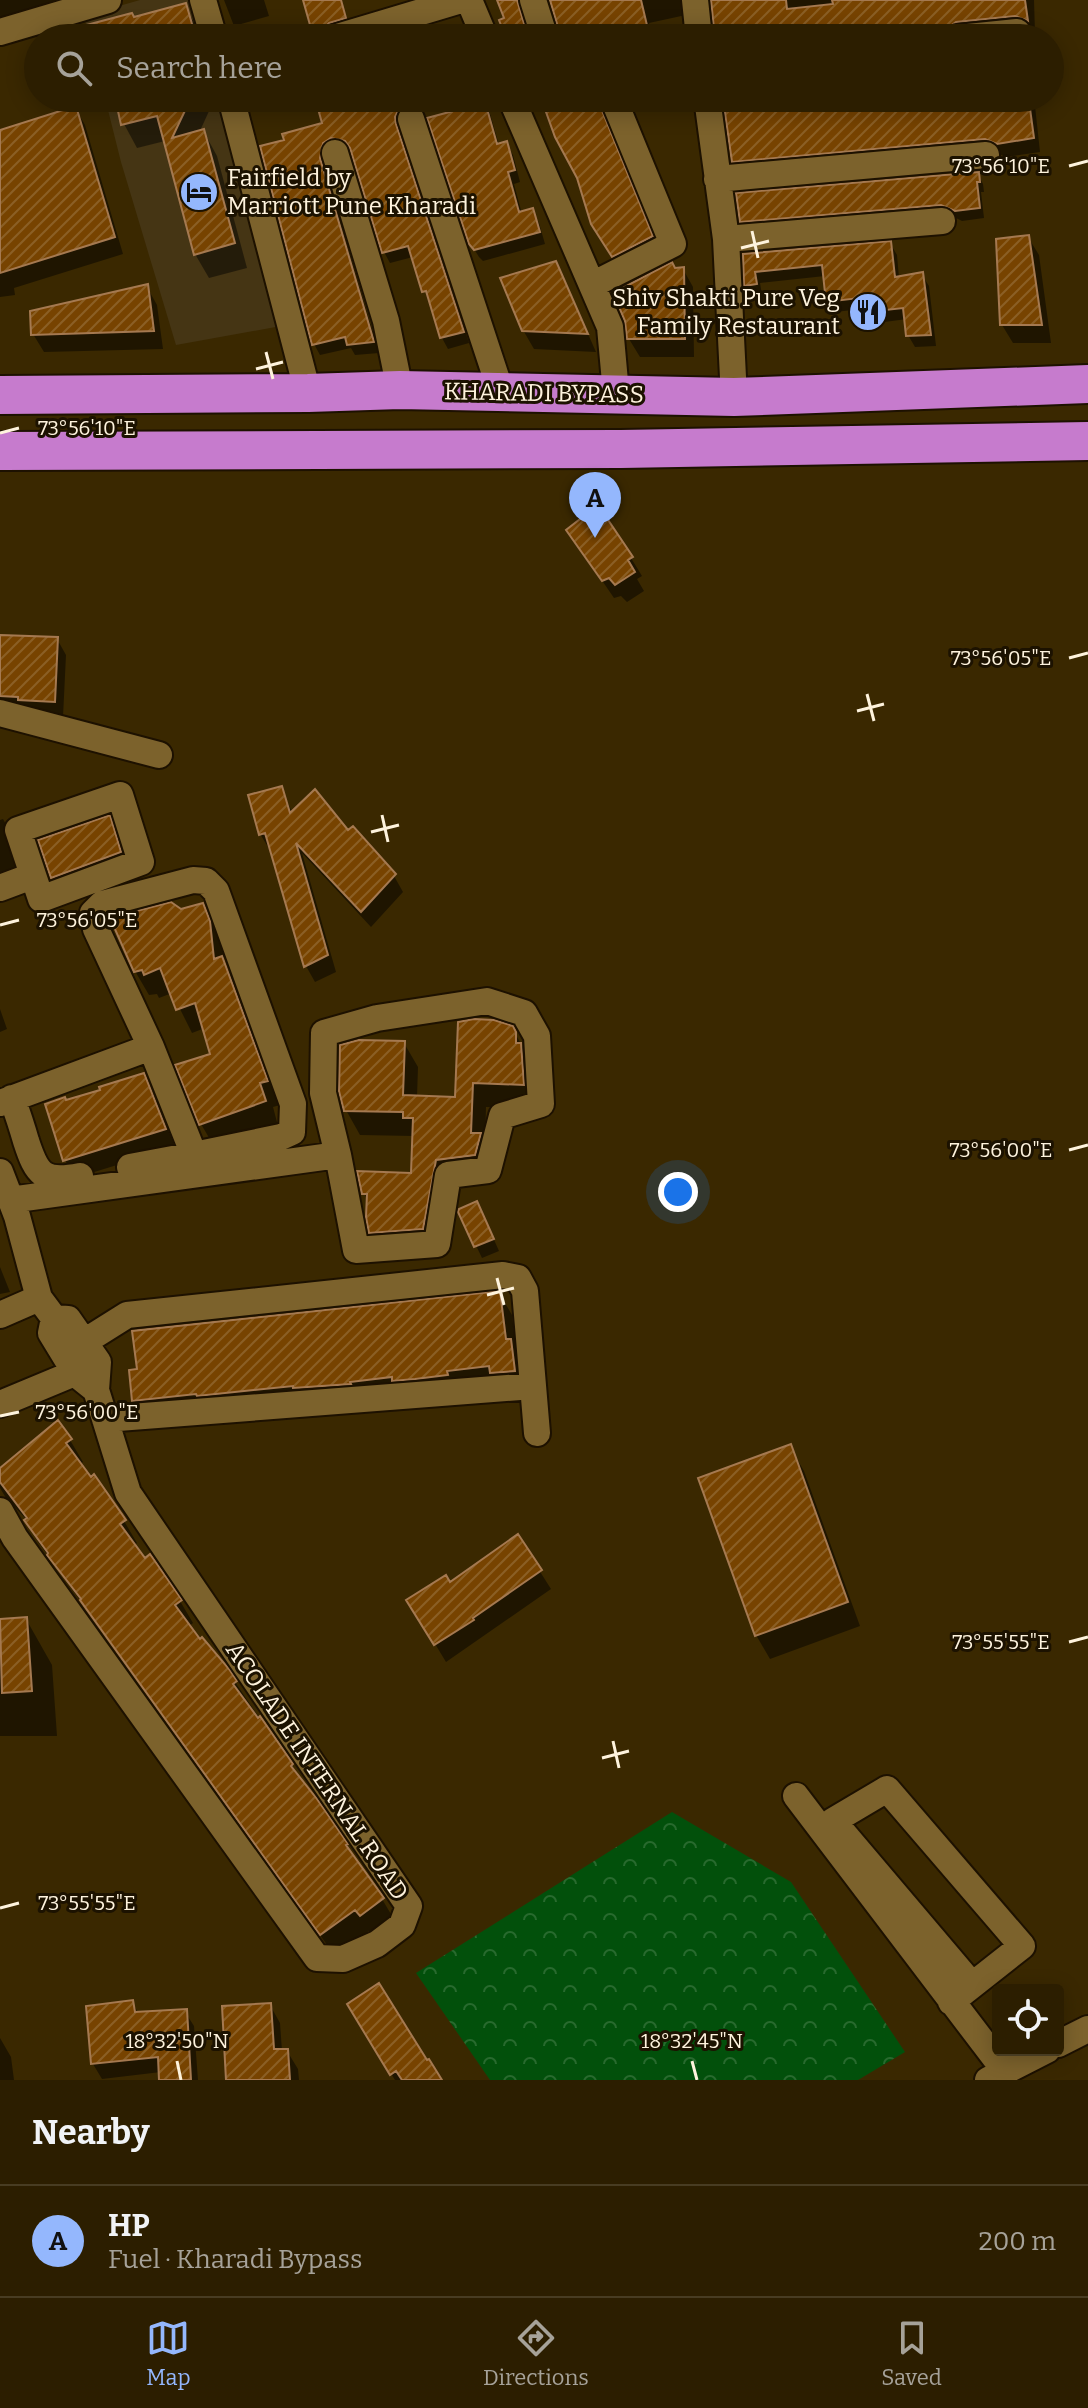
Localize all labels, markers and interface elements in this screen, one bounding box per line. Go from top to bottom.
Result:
search box [24,24,1064,112]
icon: search [52,46,96,90]
text: Search here [116,50,283,86]
text: 73°56'10"E [952,154,1050,178]
place label: Fairfield by Marriott Pune Kharadi [227,164,476,220]
hotel icon: Fairfield by Marriott Pune Kharadi [178,171,220,213]
place label: Shiv Shakti Pure Veg Family Restaurant [612,284,840,340]
restaurant icon: Shiv Shakti Pure Veg Family Restaurant [847,291,889,333]
street label: KHARADI BYPASS [444,377,644,409]
text: 73°56'10"E [38,416,136,440]
pin: A [569,472,621,538]
text: 73°56'05"E [951,646,1051,670]
text: 73°56'05"E [37,908,137,932]
text: 73°56'00"E [950,1138,1052,1162]
your location [658,1172,698,1212]
text: 73°56'00"E [36,1400,138,1424]
text: 73°55'55"E [952,1630,1050,1654]
street label: ACOLADE INTERNAL ROAD [220,1637,414,1905]
text: 73°55'55"E [38,1891,136,1915]
map controls [992,1984,1064,2056]
button: locate [992,1984,1064,2056]
text: 18°32'50"N [125,2029,229,2053]
text: 18°32'45"N [641,2029,743,2053]
text: Nearby [32,2112,150,2153]
text: HP [108,2208,150,2244]
text: A [49,2226,67,2257]
text: 200 m [979,2226,1056,2257]
text: Fuel · Kharadi Bypass [108,2244,362,2275]
tab: Map [146,2316,191,2391]
tab: Directions [483,2316,589,2391]
tab: Saved [881,2316,942,2391]

